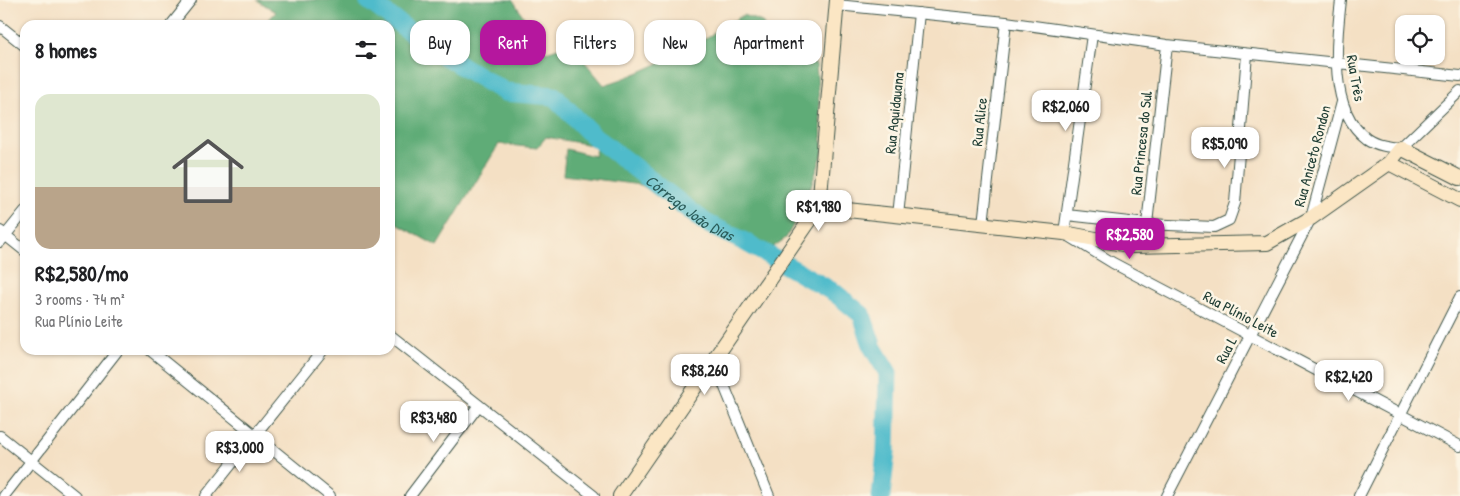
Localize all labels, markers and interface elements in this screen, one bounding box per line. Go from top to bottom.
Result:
map controls [1395,15,1445,65]
button: locate [1395,15,1445,65]
chip: Buy [410,20,470,65]
chip: Rent [480,20,546,65]
chip: Filters [556,20,634,65]
chip: New [644,20,706,65]
chip: Apartment [716,20,822,65]
text: 8 homes [35,36,97,65]
icon: filters [352,36,380,64]
street label: Rua Três [1342,53,1370,103]
street label: Rua Aquidauana [879,71,909,155]
pin: R$2,060 [1020,90,1112,132]
street label: Rua Princesa do Sul [1125,90,1157,196]
text: R$2,060 [1043,95,1089,117]
street label: Rua Alice [966,97,992,147]
street label: Rua Aniceto Rondon [1288,103,1336,209]
icon: home [163,126,253,216]
pin: R$5,090 [1179,126,1271,169]
text: R$5,090 [1202,132,1248,154]
water label: Córrego João Dias [641,169,739,247]
pin: R$1,980 [773,190,865,232]
text: R$1,980 [797,195,841,217]
pin: R$2,580 [1084,218,1176,260]
text: R$2,580 [1107,223,1153,245]
text: R$2,580/mo [35,259,128,288]
street label: Rua Plínio Leite [1200,285,1282,343]
text: 3 rooms · 74 m² [35,288,125,310]
text: Rua Plínio Leite [35,310,123,332]
street label: Rua L [1210,333,1242,367]
pin: R$8,260 [659,354,751,396]
text: R$8,260 [682,359,728,381]
pin: R$2,420 [1303,360,1395,402]
text: R$2,420 [1326,365,1372,387]
pin: R$3,480 [388,400,480,443]
text: R$3,480 [411,406,457,428]
pin: R$3,000 [194,430,286,473]
text: R$3,000 [216,436,264,458]

